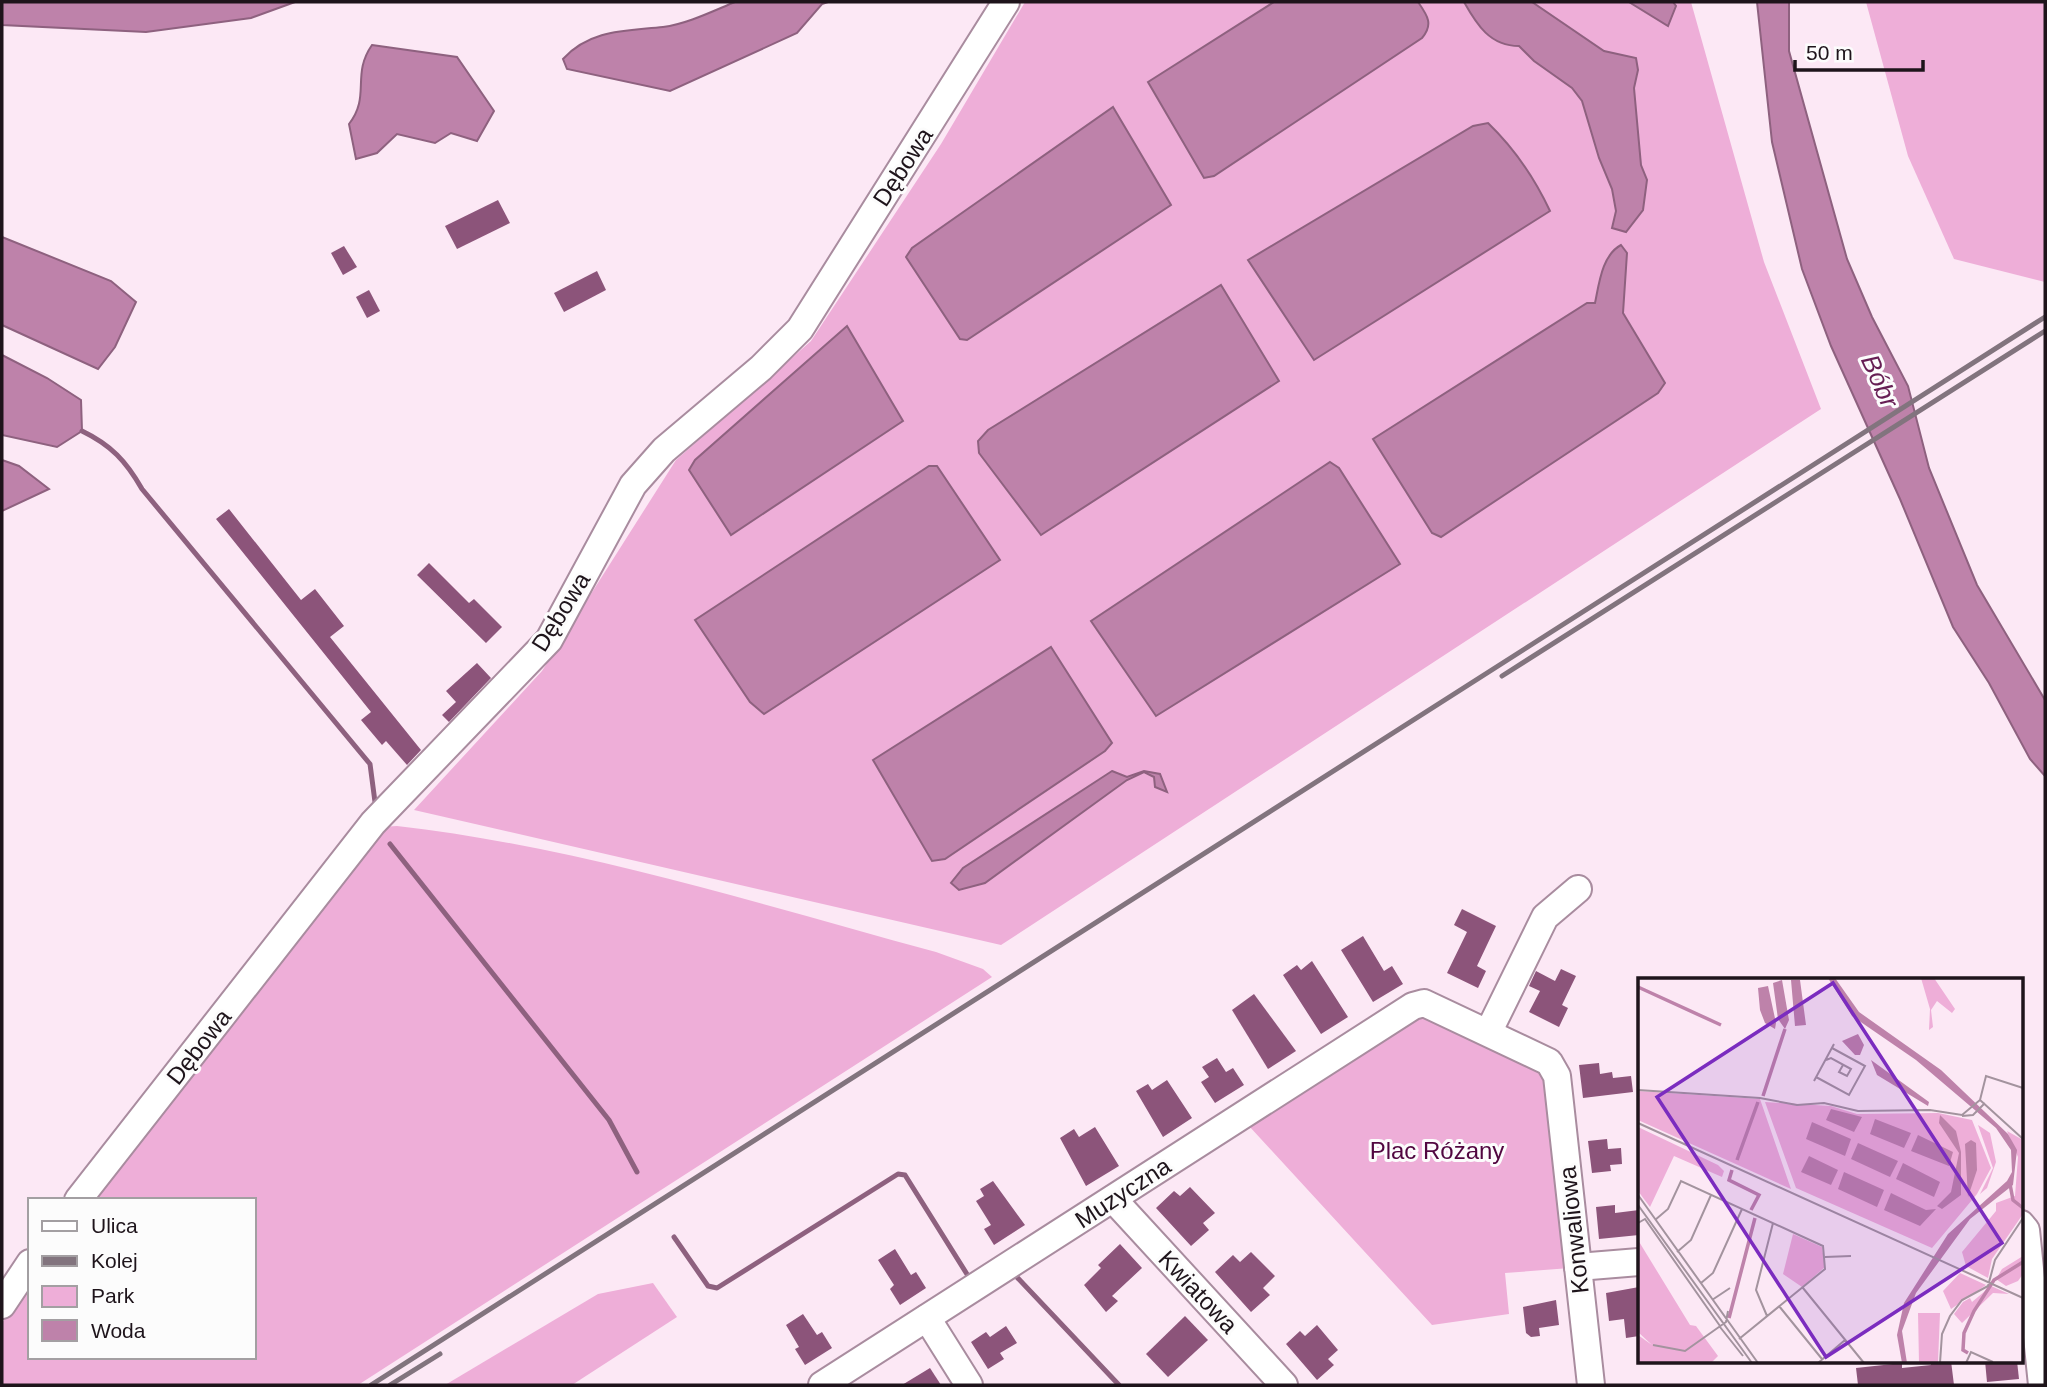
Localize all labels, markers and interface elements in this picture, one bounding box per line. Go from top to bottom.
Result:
scale bar [1795,28,1923,72]
text: 50 m [1806,41,1853,64]
street label: Dębowa [867,122,938,211]
water label: Bóbr [1855,350,1905,413]
street label: Dębowa [526,567,596,656]
inset map [1638,978,2022,1362]
street label: Dębowa [161,1003,237,1090]
park label: Plac Różany [1370,1137,1504,1164]
street label: Muzyczna [1070,1151,1176,1233]
street label: Konwaliowa [1553,1164,1594,1295]
legend [28,1198,256,1359]
text: Ulica [91,1214,138,1237]
street label: Kwiatowa [1153,1245,1244,1339]
text: Kolej [91,1249,138,1272]
text: Park [91,1284,135,1307]
text: Woda [91,1319,146,1342]

